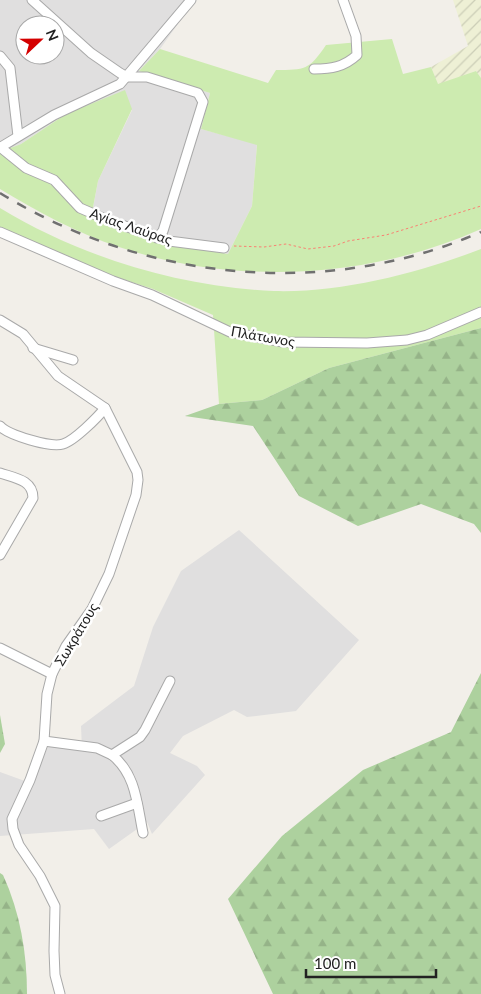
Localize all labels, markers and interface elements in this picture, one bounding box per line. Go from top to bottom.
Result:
north arrow [15,15,65,65]
text: N [43,27,62,43]
street label: Αγίας Λαύρας [88,204,175,248]
street label: Πλάτωνος [230,322,297,350]
street label: Σωκράτους [51,599,102,669]
scale bar [306,946,436,978]
text: 100 m [314,954,356,972]

